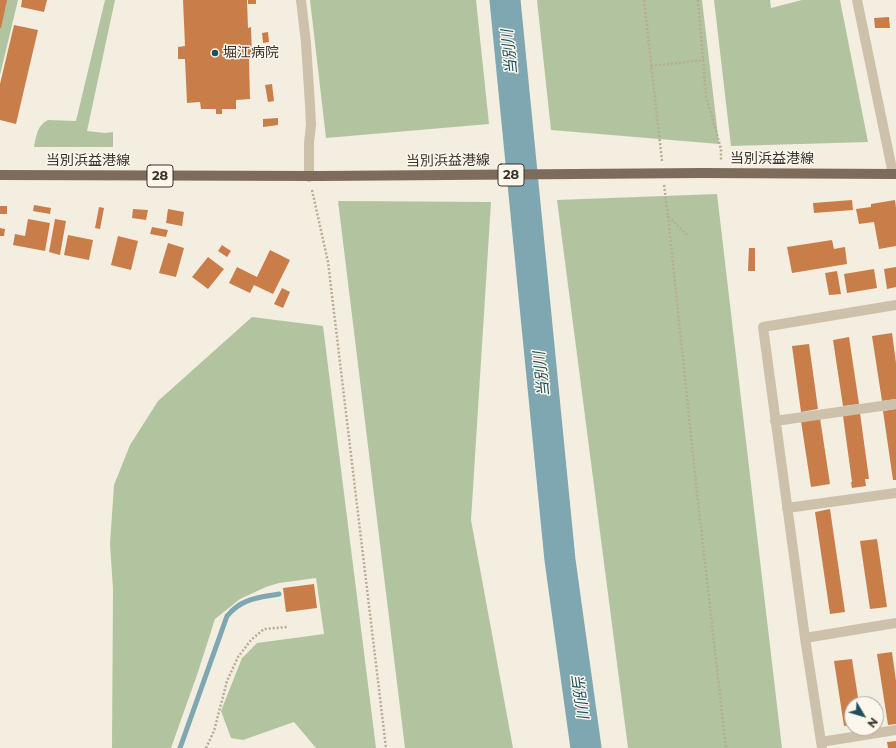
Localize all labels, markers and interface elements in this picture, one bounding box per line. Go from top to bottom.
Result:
water label: 当別川 [499,29,521,75]
place label: 堀江病院 [223,45,279,61]
marker: 堀江病院 [210,48,220,58]
street label: 当別浜益港線 [730,151,814,167]
street label: 当別浜益港線 [406,152,490,170]
street label: 当別浜益港線 [46,153,130,169]
road number: 28 [498,164,524,186]
road number: 28 [147,165,173,187]
water label: 当別川 [531,351,553,397]
water label: 当別川 [567,672,591,720]
north arrow [844,696,884,736]
text: N [864,715,881,731]

